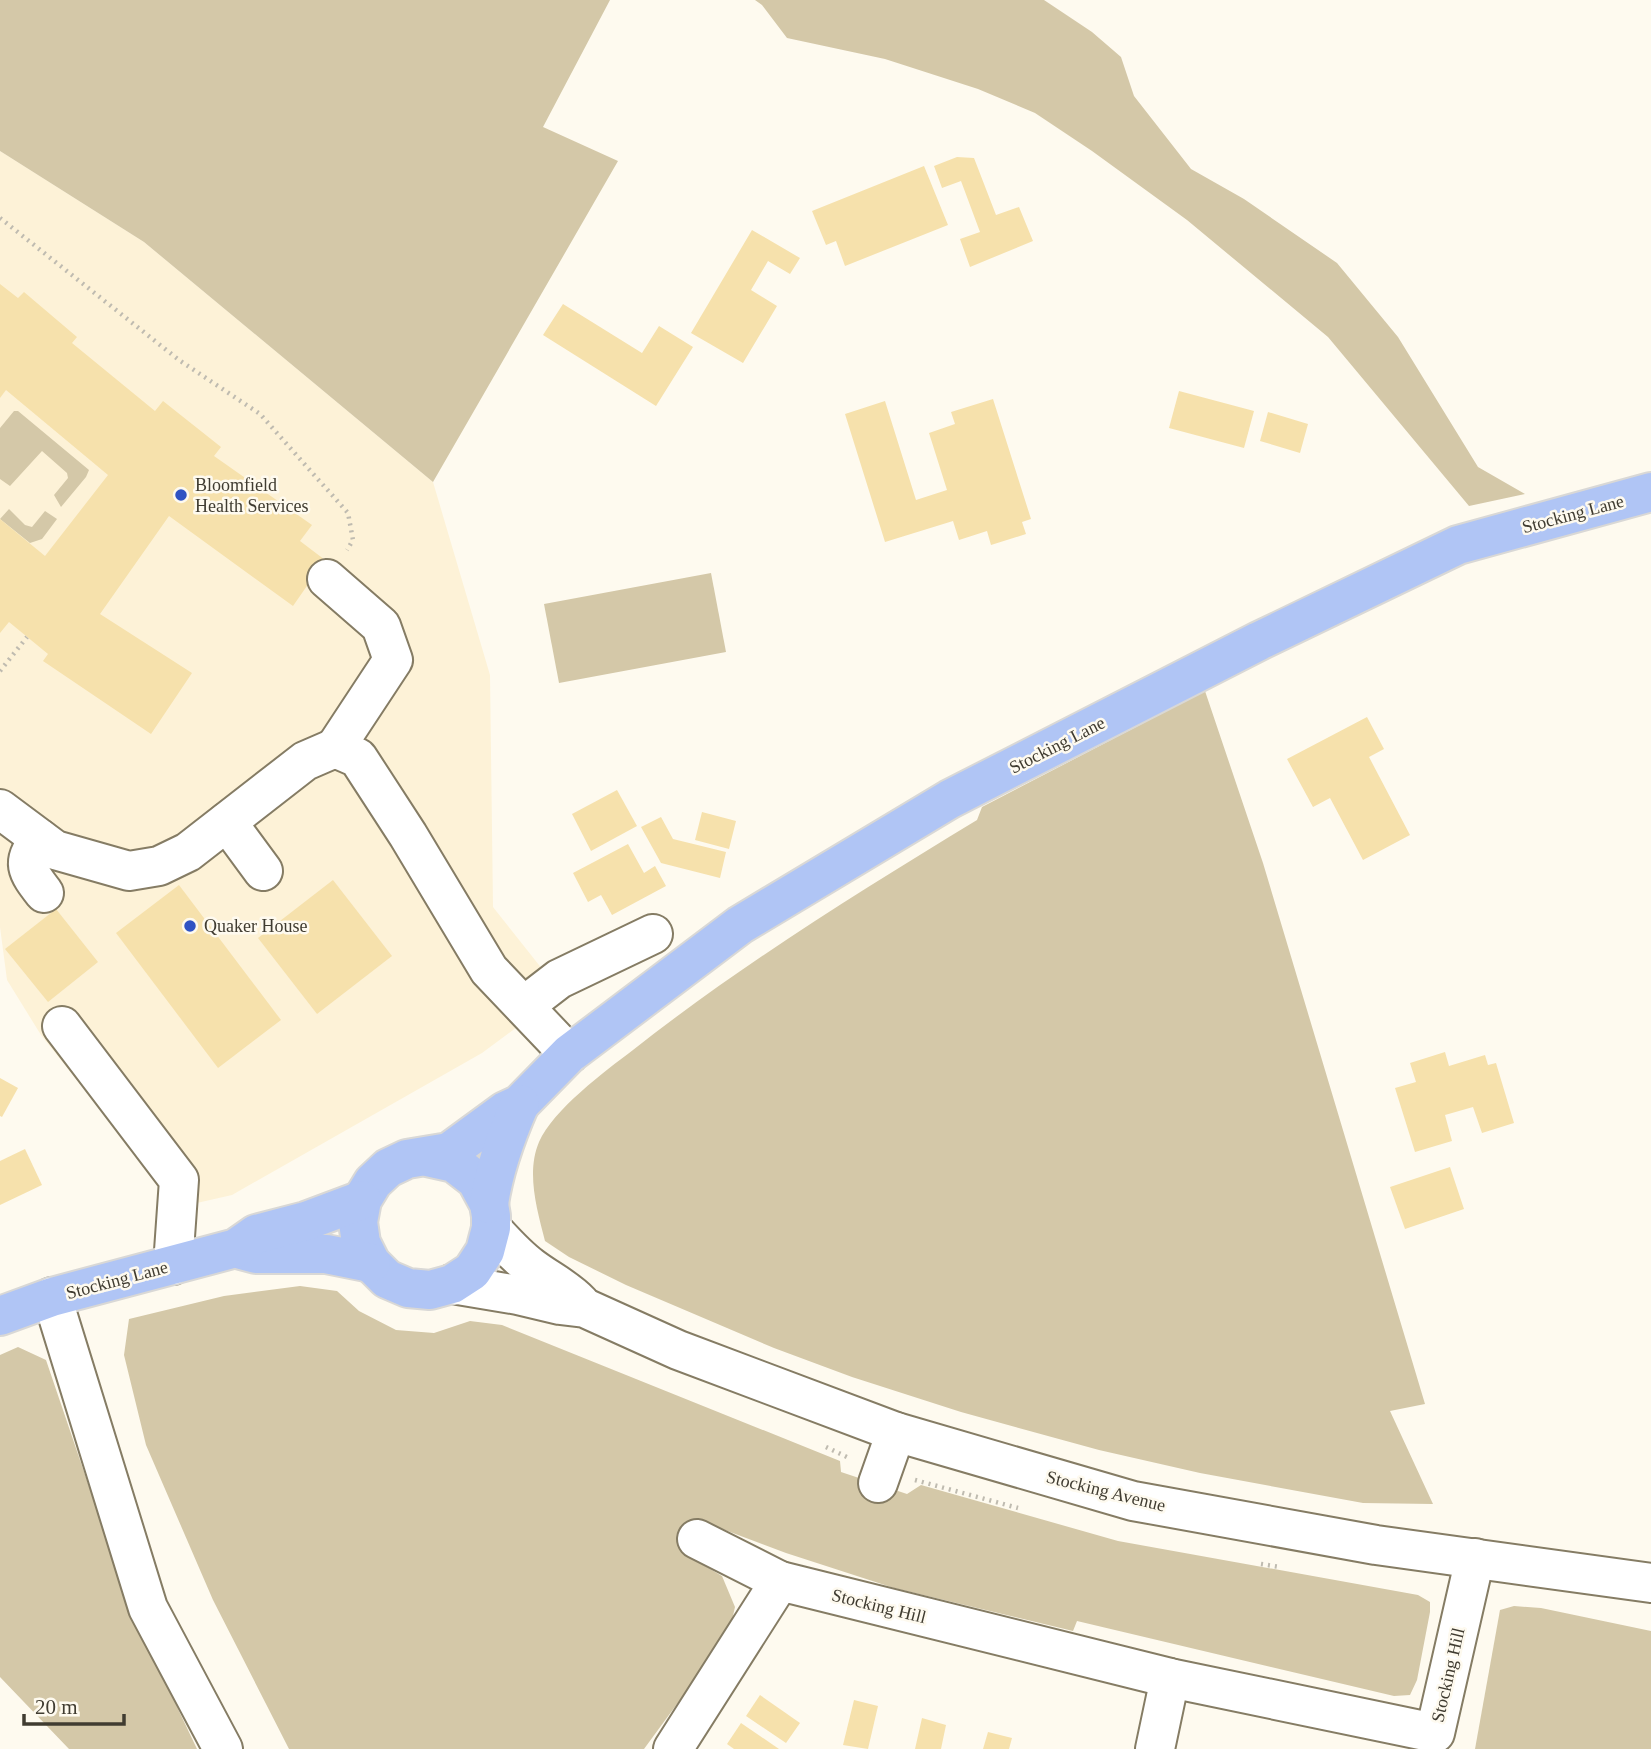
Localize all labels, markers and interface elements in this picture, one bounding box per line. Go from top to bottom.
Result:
place label: Bloomfield Health Services [195,475,308,516]
marker: Bloomfield Health Services [173,487,189,503]
street label: Stocking Lane [1520,491,1626,537]
street label: Stocking Lane [1006,712,1108,778]
place label: Quaker House [204,916,307,936]
marker: Quaker House [182,918,198,934]
street label: Stocking Lane [64,1257,170,1303]
street label: Stocking Avenue [1044,1467,1168,1515]
street label: Stocking Hill [830,1585,928,1627]
street label: Stocking Hill [1427,1626,1469,1724]
scale bar [24,1682,124,1726]
text: 20 m [35,1695,78,1719]

